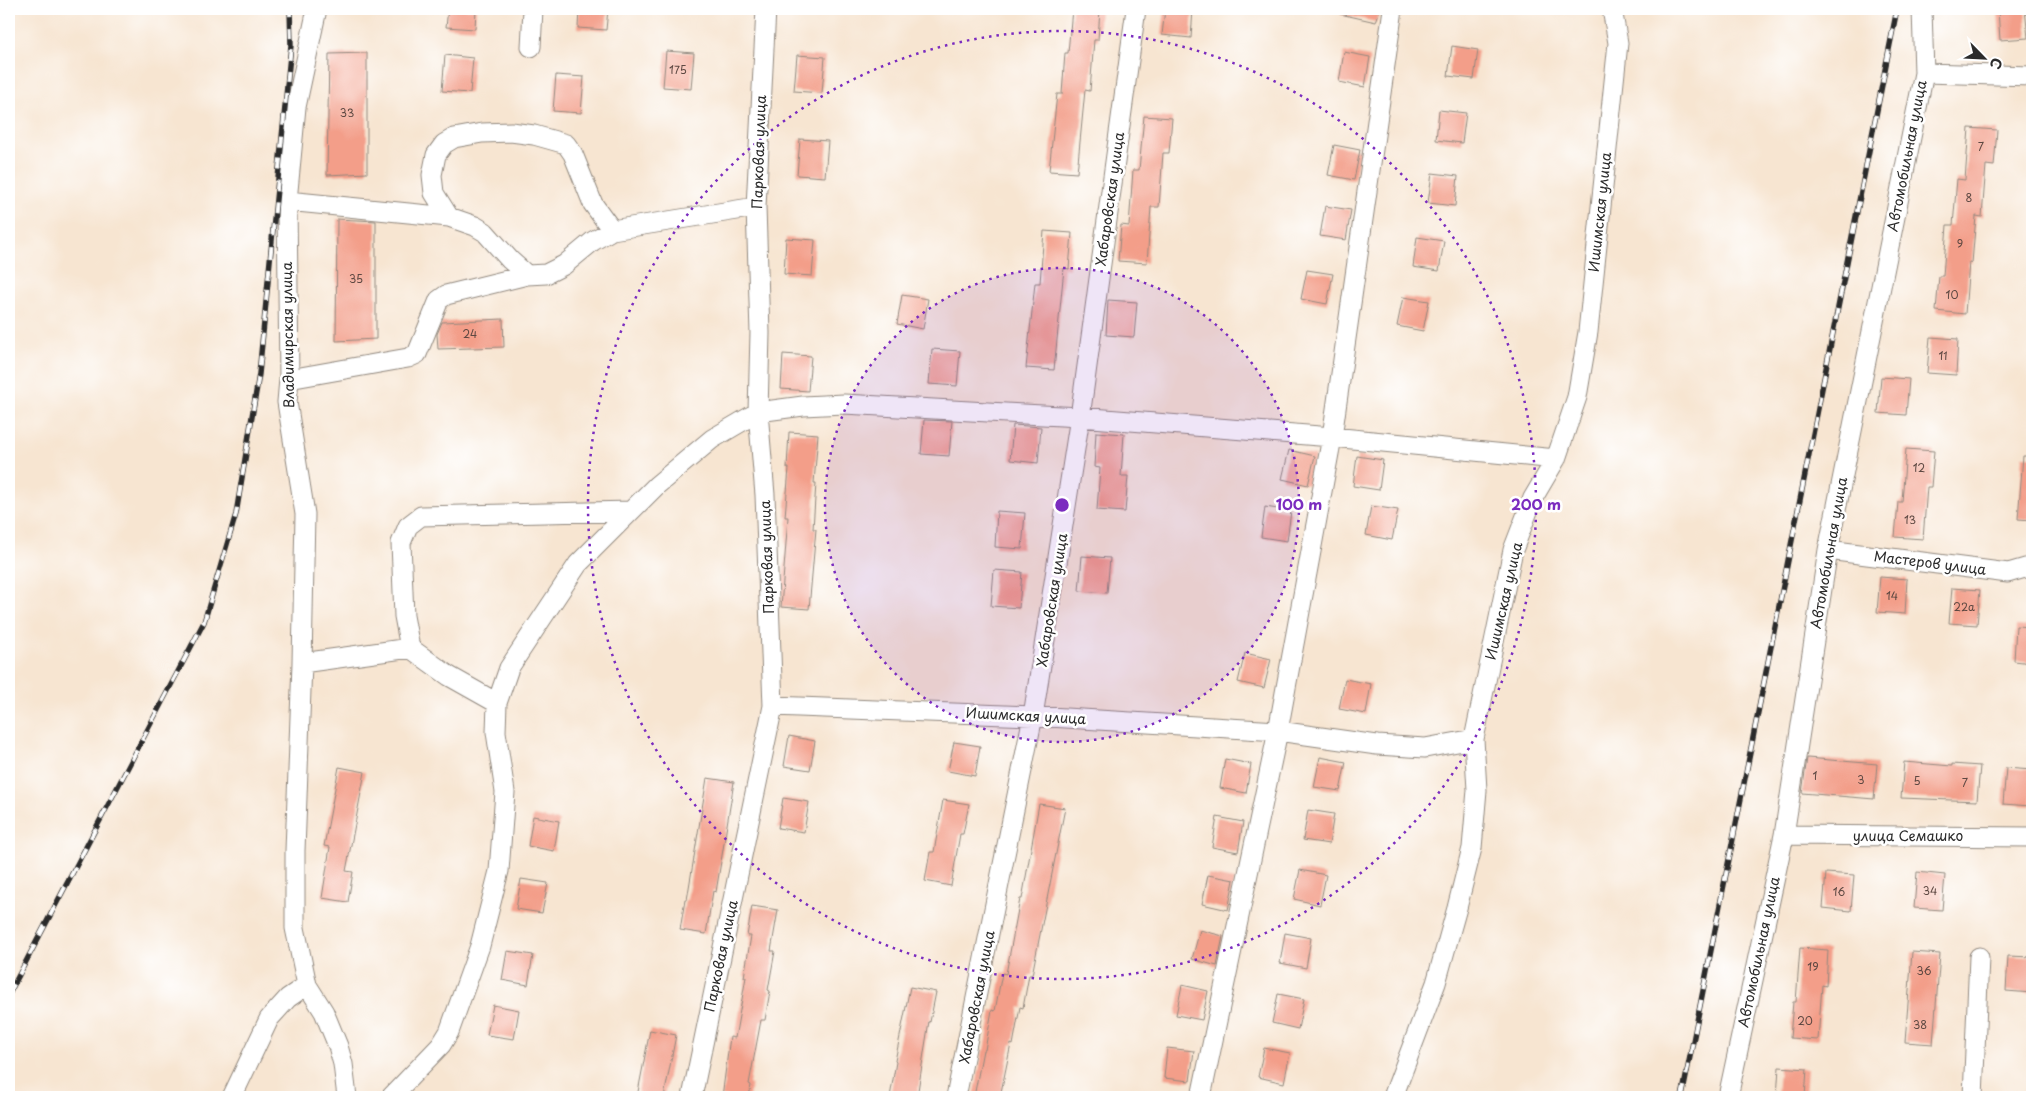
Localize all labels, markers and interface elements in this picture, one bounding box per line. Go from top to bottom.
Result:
north arrow [1958,32,2008,82]
text: С [1985,54,2008,73]
house number: 175 [669,61,687,78]
street label: Автомобильная улица [1882,78,1932,233]
street label: Парковая улица [746,94,771,209]
house number: 33 [340,104,354,121]
street label: Хабаровская улица [1090,130,1129,267]
house number: 7 [1978,138,1984,155]
street label: Ишимская улица [1583,151,1616,273]
house number: 8 [1966,189,1973,206]
house number: 9 [1957,235,1963,252]
street label: Владимирская улица [276,262,299,408]
house number: 35 [349,270,363,287]
house number: 10 [1946,286,1958,303]
house number: 24 [463,325,477,342]
house number: 11 [1938,347,1948,364]
house number: 12 [1913,459,1926,476]
street label: Автомобильная улица [1805,475,1852,630]
text: 100 m [1276,492,1322,515]
text: 200 m [1511,492,1561,515]
centre of rings [1053,496,1071,514]
street label: Парковая улица [754,500,779,614]
house number: 13 [1904,511,1916,528]
street label: Хабаровская улица [1031,531,1072,668]
street label: Ишимская улица [1480,540,1527,662]
street label: Мастеров улица [1873,545,1988,580]
house number: 14 [1886,587,1898,604]
house number: 22а [1953,598,1975,615]
street label: Ишимская улица [965,702,1087,729]
house number: 1 [1813,767,1818,784]
house number: 3 [1857,771,1865,788]
house number: 5 [1913,772,1921,789]
house number: 7 [1962,774,1968,791]
street label: улица Семашко [1853,825,1963,846]
street label: Автомобильная улица [1732,874,1785,1029]
house number: 34 [1923,882,1937,899]
house number: 16 [1833,883,1846,900]
street label: Парковая улица [698,898,743,1014]
street label: Хабаровская улица [953,928,1000,1065]
house number: 19 [1807,958,1819,975]
house number: 36 [1917,962,1932,979]
house number: 20 [1797,1012,1813,1029]
house number: 38 [1913,1016,1927,1033]

